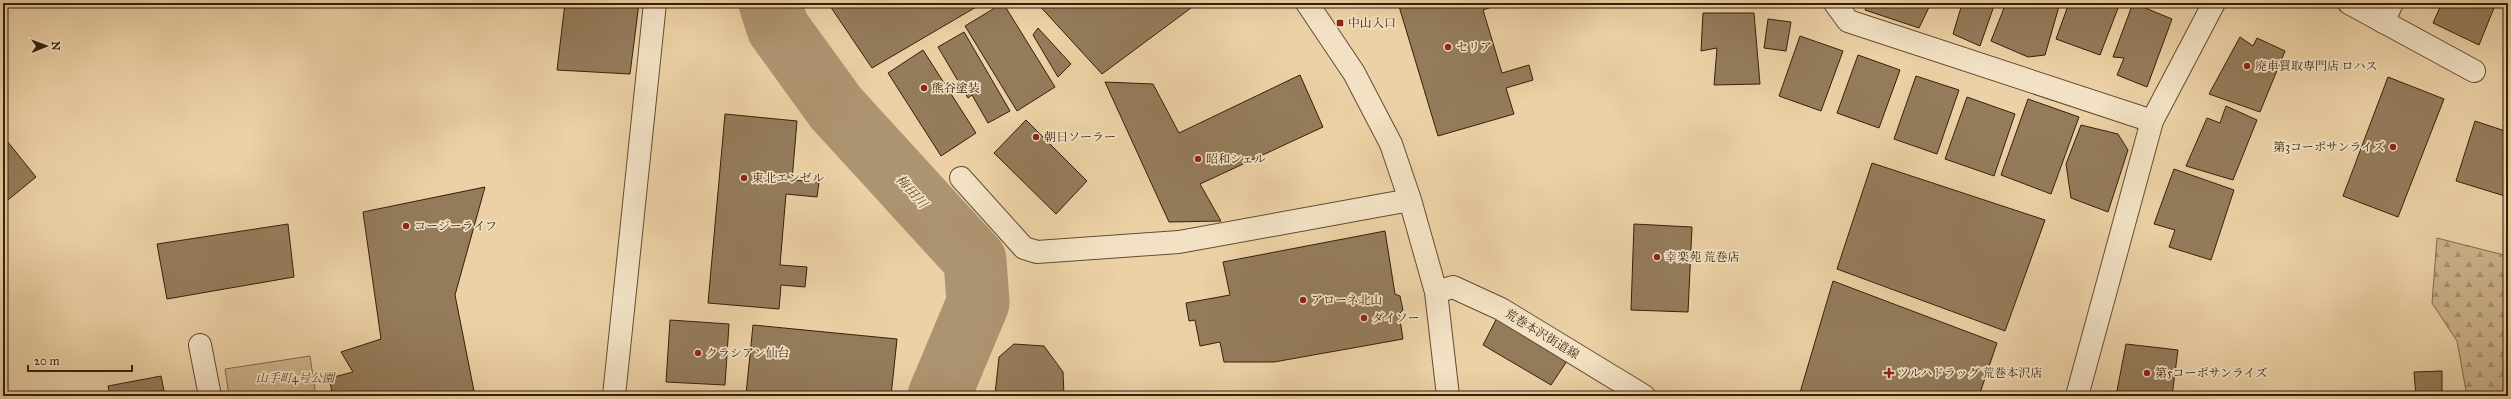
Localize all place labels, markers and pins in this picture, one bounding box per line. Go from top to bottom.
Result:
place label: 中山入口 [1348,16,1396,30]
marker: 中山入口 [1335,18,1345,28]
place label: セリア [1456,40,1492,54]
marker: セリア [1443,42,1453,52]
place label: 廃車買取専門店 ロハス [2255,59,2378,73]
marker: 廃車買取専門店 ロハス [2242,61,2252,71]
place label: 熊谷塗装 [932,81,980,95]
marker: 熊谷塗装 [919,83,929,93]
place label: 朝日ソーラー [1044,130,1116,144]
marker: 朝日ソーラー [1031,132,1041,142]
place label: 第3コーポサンライズ [2273,140,2385,154]
marker: 第3コーポサンライズ [2388,142,2398,152]
place label: 昭和シェル [1206,152,1266,166]
marker: 昭和シェル [1193,154,1203,164]
place label: 東北エンゼル [752,171,824,185]
marker: 東北エンゼル [739,173,749,183]
place label: コージーライフ [414,219,497,233]
marker: コージーライフ [401,221,411,231]
place label: 幸楽苑 荒巻店 [1665,250,1740,264]
marker: 幸楽苑 荒巻店 [1652,252,1662,262]
place label: アローネ北山 [1311,293,1382,307]
marker: アローネ北山 [1298,295,1308,305]
place label: ダイソー [1372,311,1420,325]
marker: ダイソー [1359,313,1369,323]
place label: クラシアン仙台 [706,346,790,360]
marker: クラシアン仙台 [693,348,703,358]
place label: ツルハドラッグ 荒巻本沢店 [1897,366,2042,380]
place label: 第5コーポサンライズ [2155,366,2268,380]
marker: ツルハドラッグ 荒巻本沢店 [1884,368,1894,378]
marker: 第5コーポサンライズ [2142,368,2152,378]

